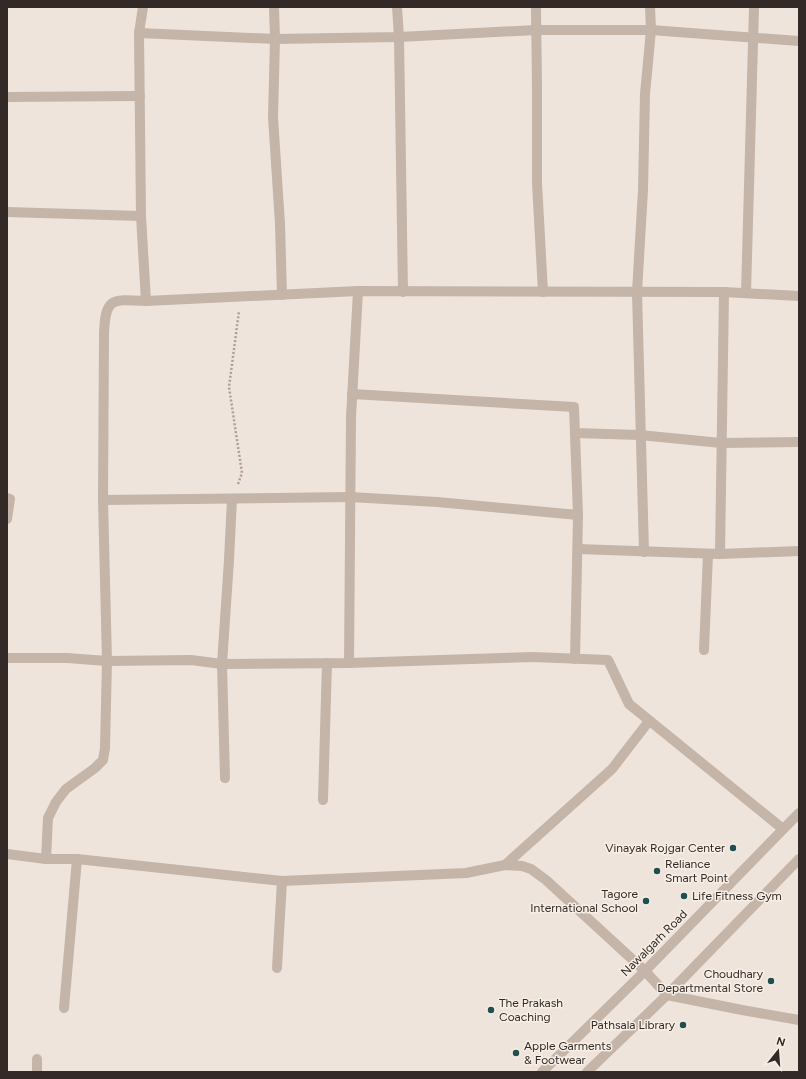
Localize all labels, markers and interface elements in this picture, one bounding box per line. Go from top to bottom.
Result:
place label: Vinayak Rojgar Center [605,841,725,855]
marker: Vinayak Rojgar Center [728,843,738,853]
place label: Reliance Smart Point [665,857,729,885]
marker: Reliance Smart Point [652,866,662,876]
place label: Tagore International School [530,887,638,915]
place label: Life Fitness Gym [692,889,782,903]
marker: Life Fitness Gym [679,891,689,901]
marker: Tagore International School [641,896,651,906]
street label: Nawalgarh Road [618,907,690,979]
place label: Choudhary Departmental Store [657,967,764,995]
marker: Choudhary Departmental Store [766,976,776,986]
place label: The Prakash Coaching [499,996,563,1024]
marker: The Prakash Coaching [486,1005,496,1015]
place label: Pathsala Library [591,1018,676,1032]
marker: Pathsala Library [678,1020,688,1030]
north arrow [758,1031,798,1071]
text: N [775,1034,787,1049]
place label: Apple Garments & Footwear [524,1039,612,1067]
marker: Apple Garments & Footwear [511,1048,521,1058]

